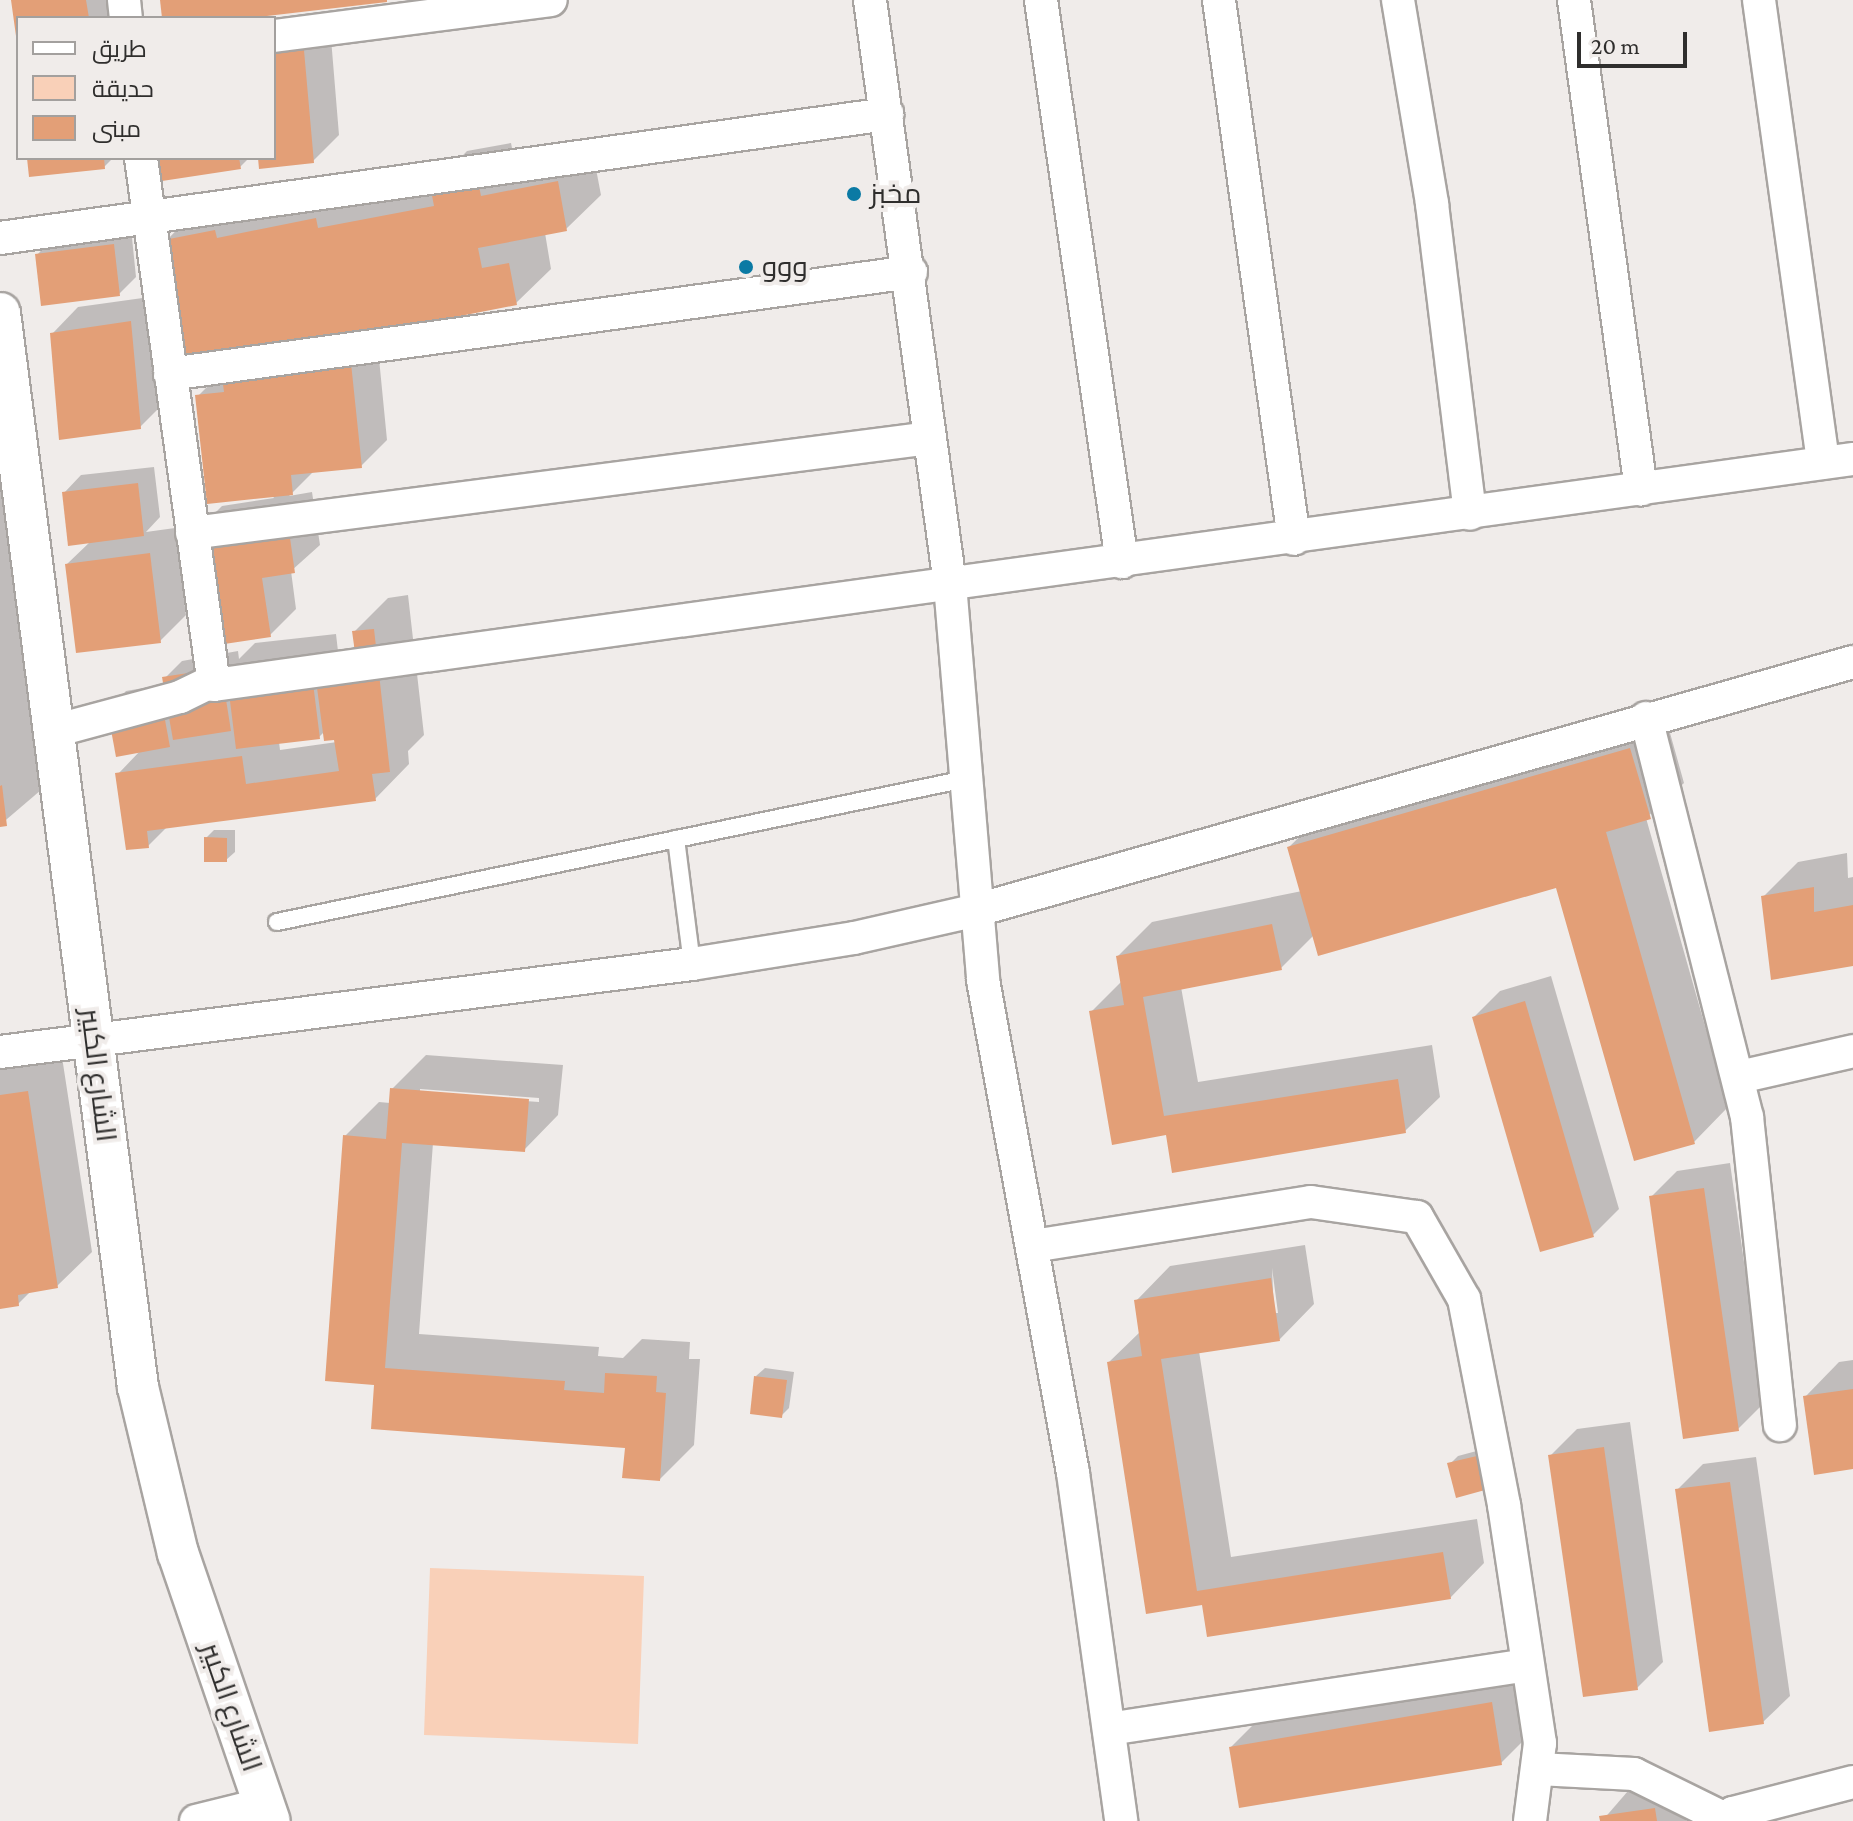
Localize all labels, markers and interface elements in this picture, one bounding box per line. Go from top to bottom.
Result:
legend [16,16,276,160]
scale bar [1581,16,1691,66]
text: 20 m [1591,32,1640,59]
text: طريق [92,35,147,62]
text: حديقة [92,75,154,102]
text: مبنى [92,115,141,142]
place label: مخبز [870,177,921,211]
marker: مخبز [845,185,863,203]
place label: ووو [762,250,808,284]
marker: ووو [737,258,755,276]
street label: الشارع الكبير [73,1006,123,1144]
street label: الشارع الكبير [193,1638,269,1776]

